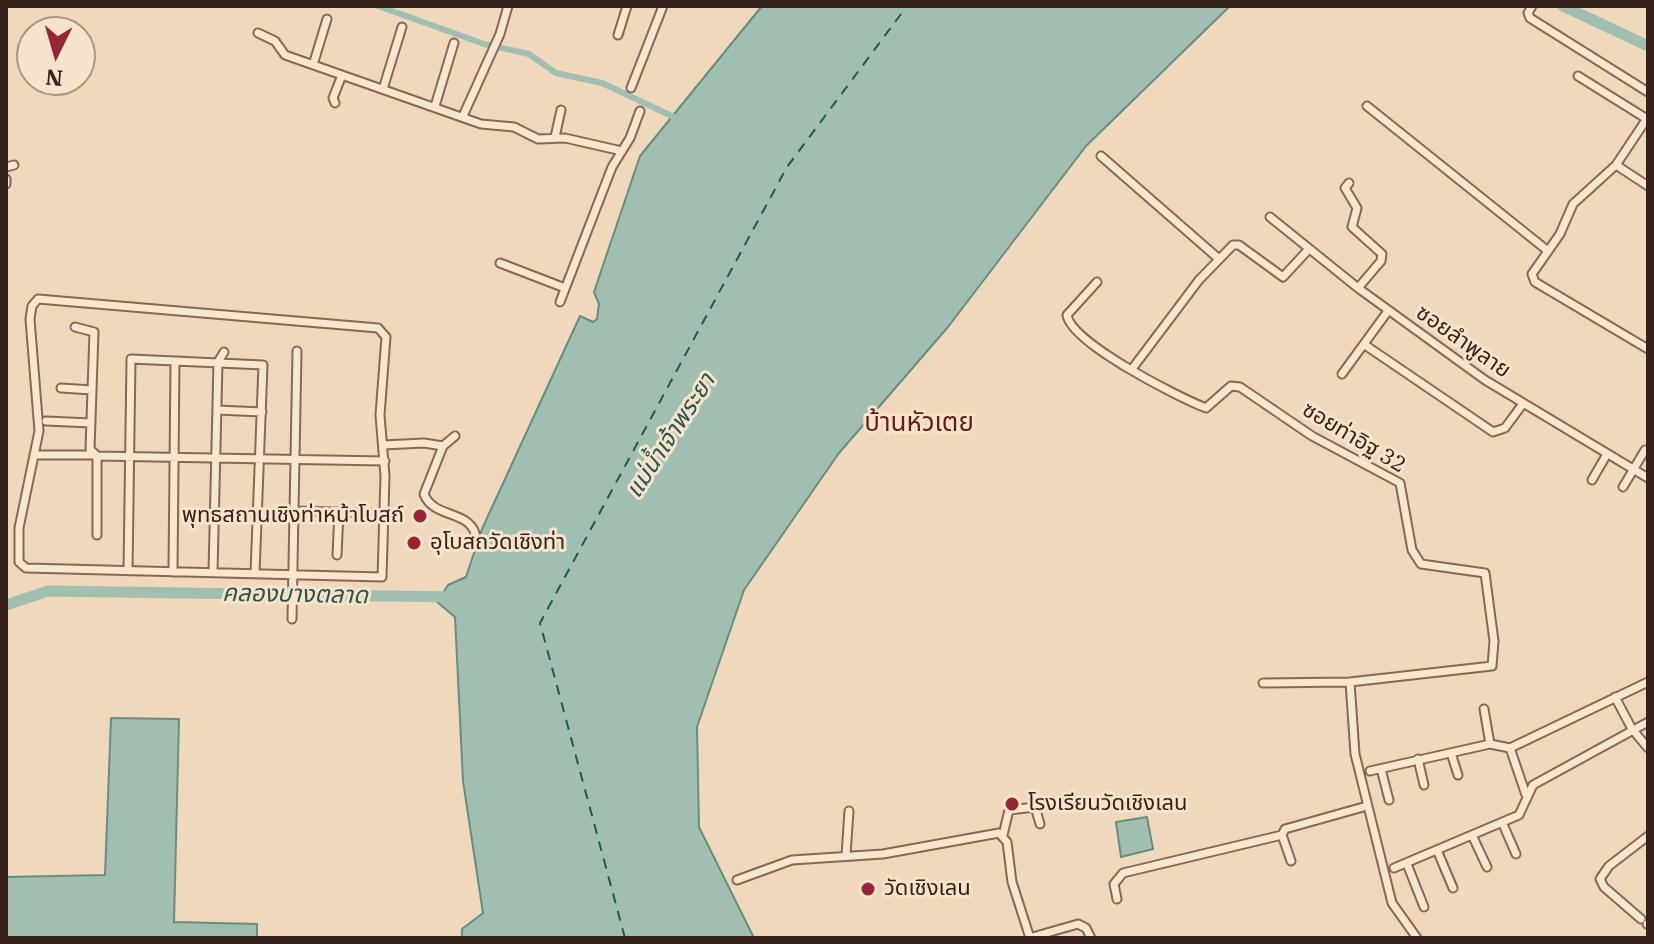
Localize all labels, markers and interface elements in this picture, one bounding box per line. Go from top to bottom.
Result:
north arrow [16,16,96,96]
text: N [44,63,64,94]
street label: ซอยลำพูลาย [1411,300,1515,384]
water label: แม่น้ำเจ้าพระยา [620,369,722,503]
street label: ซอยท่าอิฐ 32 [1297,397,1411,479]
district label: บ้านหัวเตย [864,407,974,439]
place label: พุทธสถานเชิงท่าหน้าโบสถ์ [182,503,404,529]
marker: พุทธสถานเชิงท่าหน้าโบสถ์ [411,507,429,525]
place label: อุโบสถวัดเชิงท่า [430,530,565,556]
marker: อุโบสถวัดเชิงท่า [405,534,423,552]
water label: คลองบางตลาด [222,579,368,611]
place label: โรงเรียนวัดเชิงเลน [1028,791,1187,817]
marker: โรงเรียนวัดเชิงเลน [1003,795,1021,813]
place label: วัดเชิงเลน [884,876,971,902]
marker: วัดเชิงเลน [859,880,877,898]

